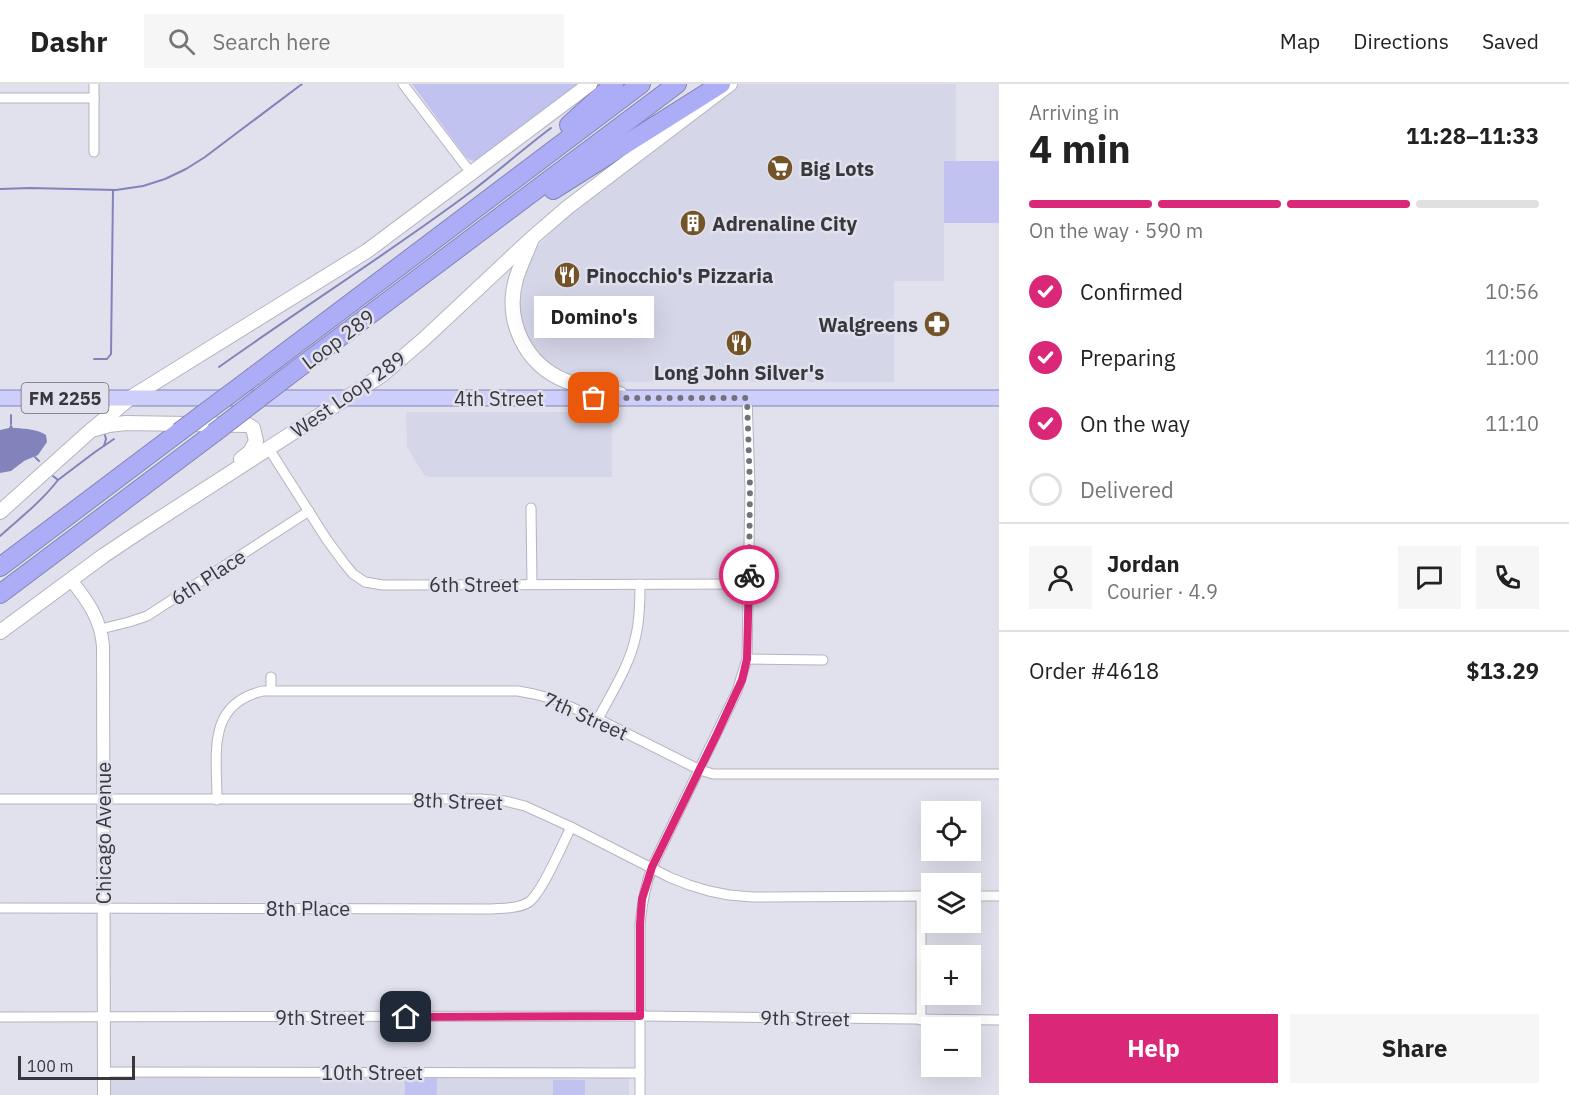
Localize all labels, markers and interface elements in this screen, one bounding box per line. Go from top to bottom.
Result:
search box [144,14,564,68]
text: Dashr [30,23,108,60]
icon: search [165,25,198,58]
text: Search here [213,27,331,56]
text: Map [1280,27,1320,55]
text: Directions [1353,27,1449,55]
text: Saved [1482,27,1539,55]
text: Arriving in [1029,99,1119,126]
text: 11:28–11:33 [1406,121,1539,150]
text: 4 min [1029,123,1131,174]
supermarket icon: Big Lots [765,153,795,183]
place label: Big Lots [800,155,874,182]
building icon: Adrenaline City [678,208,708,238]
place label: Adrenaline City [712,210,857,237]
text: On the way · 590 m [1029,217,1203,244]
restaurant icon: Pinocchio's Pizzaria [552,260,582,290]
place label: Pinocchio's Pizzaria [586,262,773,289]
icon: check [1029,275,1062,308]
text: Confirmed [1080,277,1183,306]
text: 10:56 [1485,278,1539,305]
callout: Domino's [534,296,654,338]
street label: Loop 289 [296,303,380,375]
text: Domino's [550,303,638,330]
pharmacy icon: Walgreens [922,309,952,339]
place label: Walgreens [818,311,918,338]
restaurant icon: Long John Silver's [724,328,754,358]
icon: check [1029,341,1062,374]
text: Preparing [1080,343,1175,372]
street label: West Loop 289 [285,344,411,444]
text: 11:00 [1485,344,1539,371]
place label: Long John Silver's [654,359,824,386]
pin [568,372,619,423]
icon: bag [577,381,610,414]
road number: FM 2255 [22,383,109,413]
street label: 4th Street [454,385,544,412]
icon: check [1029,407,1062,440]
text: On the way [1080,409,1190,438]
text: 11:10 [1485,410,1539,437]
text: Delivered [1080,475,1174,504]
street label: 6th Place [165,543,251,611]
courier [719,545,779,605]
button: person [1029,546,1092,609]
button: chat [1398,546,1461,609]
button: phone [1476,546,1539,609]
text: Jordan [1107,549,1180,578]
icon: bike [733,559,766,592]
street label: 6th Street [429,571,519,598]
text: Courier · 4.9 [1107,578,1218,605]
text: Order #4618 [1029,656,1159,685]
text: $13.29 [1466,656,1539,685]
street label: 7th Street [539,685,633,747]
street label: Chicago Avenue [90,762,117,904]
street label: 8th Street [413,786,503,816]
map controls [921,801,981,1077]
button: locate [921,801,981,861]
button: layers [921,873,981,933]
street label: 8th Place [266,895,350,922]
button: + [921,945,981,1005]
pin [380,991,431,1042]
icon: home [389,1000,422,1033]
street label: 9th Street [275,1004,365,1031]
street label: 9th Street [760,1004,850,1032]
button: Help [1029,1014,1278,1083]
button: Share [1290,1014,1539,1083]
button: − [921,1017,981,1077]
scale bar [18,1053,135,1080]
text: 100 m [27,1056,74,1076]
street label: 10th Street [321,1059,423,1086]

